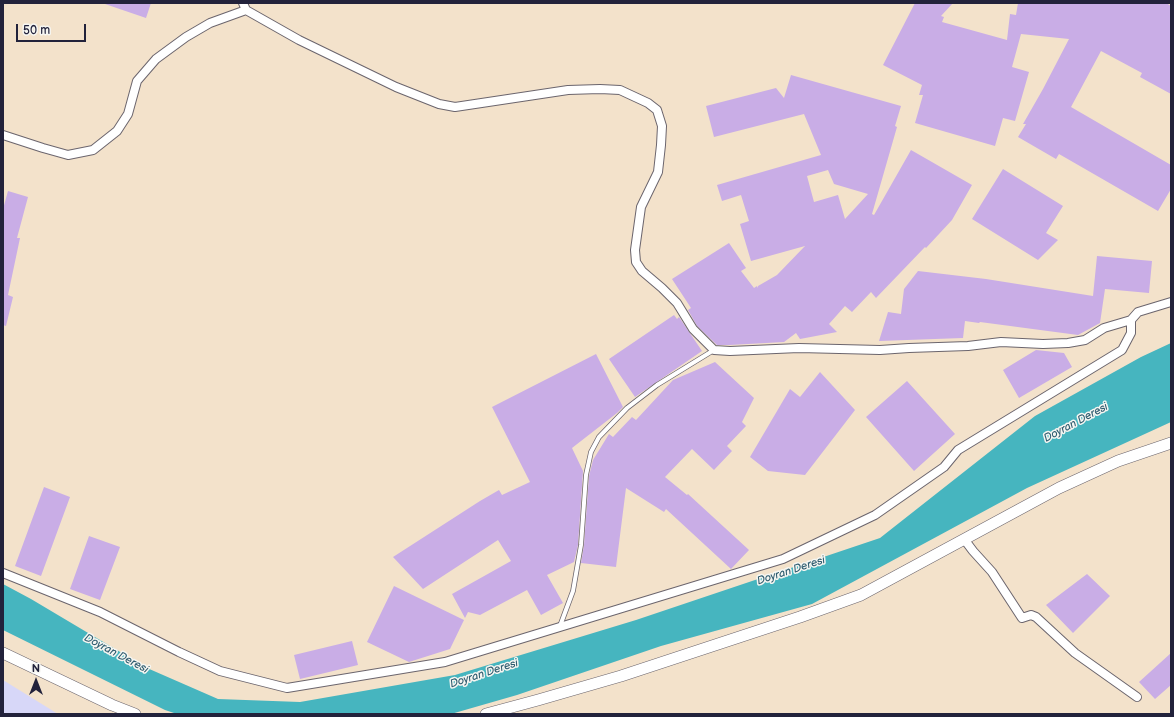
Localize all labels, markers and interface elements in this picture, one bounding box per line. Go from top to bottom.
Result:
scale bar [18,16,88,42]
text: 50 m [23,23,50,38]
water label: Doyran Deresi [1042,401,1110,445]
water label: Doyran Deresi [755,554,827,588]
water label: Doyran Deresi [82,632,150,676]
water label: Doyran Deresi [448,657,520,691]
north arrow [16,661,56,701]
text: N [32,662,40,675]

